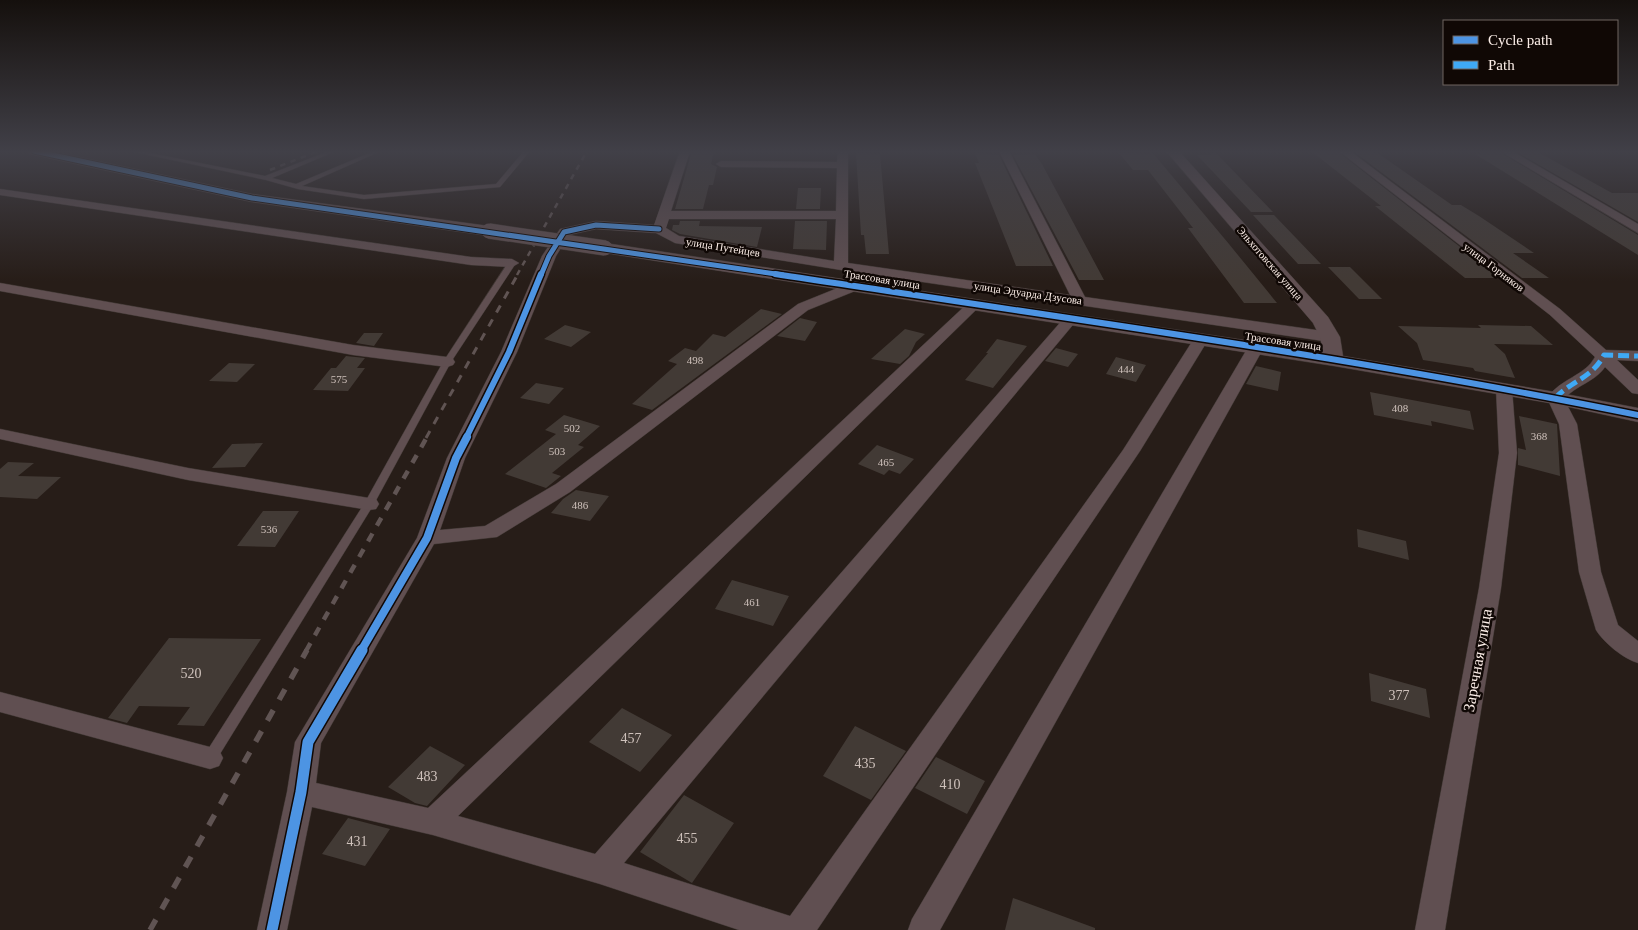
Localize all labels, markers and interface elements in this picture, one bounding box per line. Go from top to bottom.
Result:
legend [1443,20,1618,85]
text: Cycle path [1488,32,1553,48]
text: Path [1488,57,1515,73]
street label: Эльхотовская улица [1235,224,1305,302]
street label: улица Путейцев [685,235,761,259]
street label: улица Горняков [1461,240,1527,294]
street label: Трассовая улица [843,267,921,291]
street label: улица Эдуарда Дзусова [973,279,1083,307]
street label: Трассовая улица [1244,330,1322,352]
house number: 498 [687,354,704,366]
house number: 444 [1118,363,1135,375]
house number: 575 [331,373,348,385]
house number: 408 [1392,402,1409,414]
house number: 502 [564,422,580,434]
house number: 368 [1531,430,1548,442]
house number: 503 [549,445,566,457]
house number: 465 [878,456,895,468]
house number: 486 [572,499,589,511]
house number: 536 [261,523,278,535]
house number: 461 [744,596,760,608]
street label: Заречная улица [1460,607,1496,713]
house number: 520 [181,666,202,681]
house number: 377 [1389,688,1410,703]
house number: 457 [621,731,642,746]
house number: 435 [855,756,876,771]
house number: 483 [417,769,438,784]
house number: 410 [940,777,961,792]
house number: 455 [677,831,698,846]
house number: 431 [347,834,368,849]

